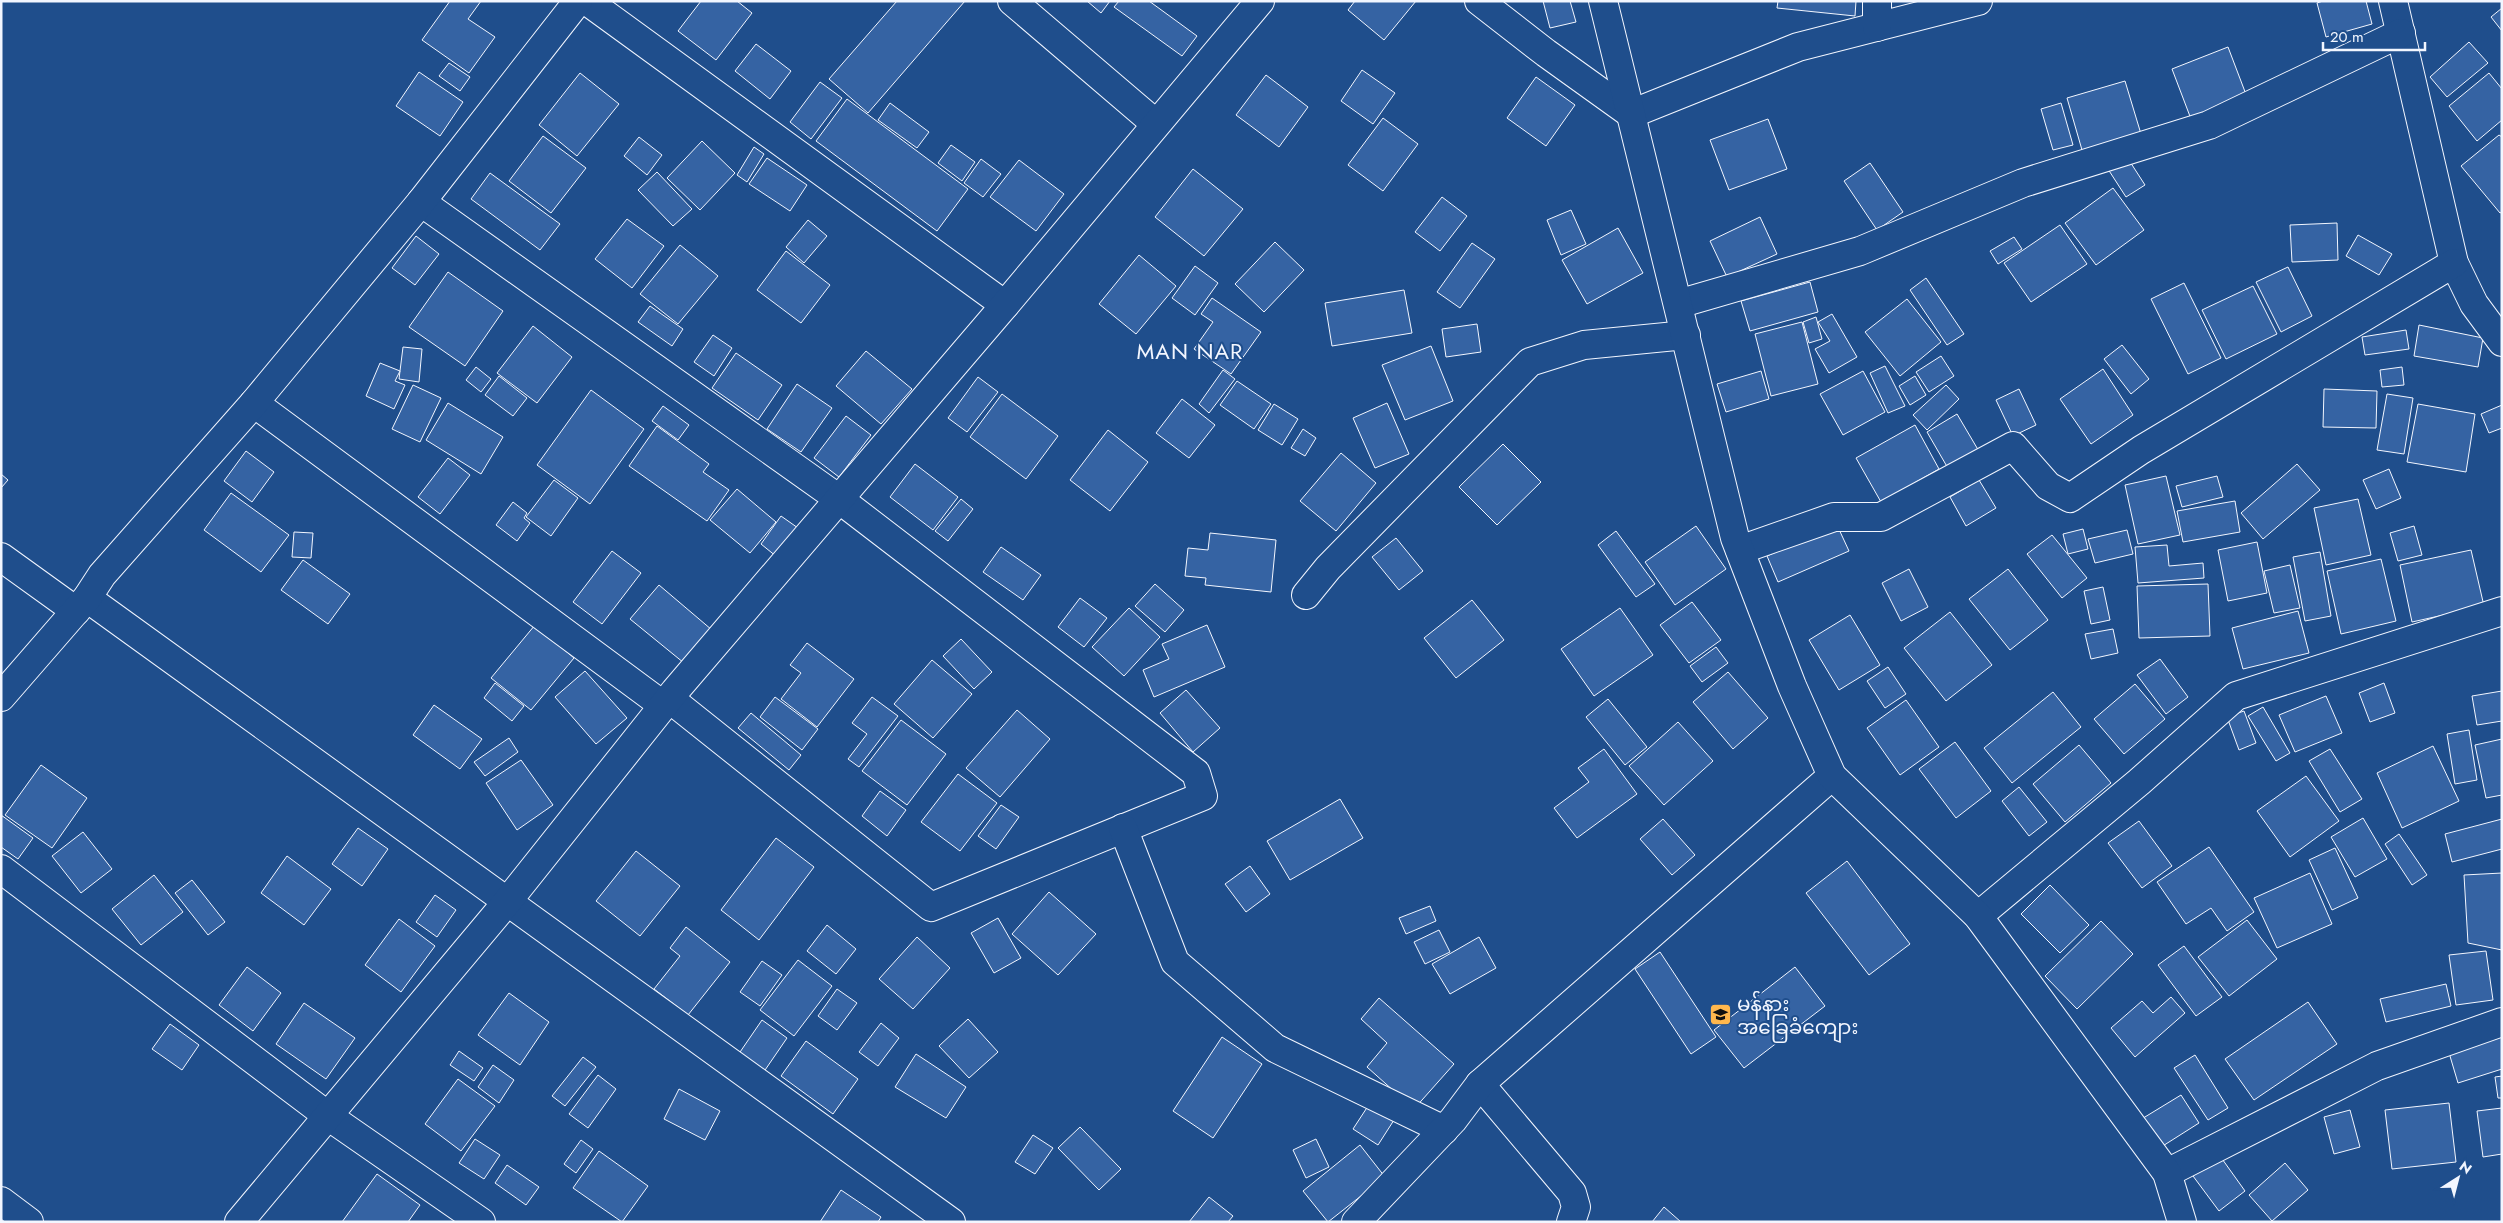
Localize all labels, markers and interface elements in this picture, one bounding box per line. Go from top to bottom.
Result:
scale bar [2323,20,2426,52]
text: 20 m [2330,26,2364,48]
district label: MAN NAR [1137,335,1243,367]
place label: မန်နား အခြေခံကျေား [1737,990,1858,1043]
school or university icon: မန်နား အခြေခံကျေား [1709,1003,1733,1027]
north arrow [2433,1153,2483,1203]
text: N [2455,1156,2476,1179]

